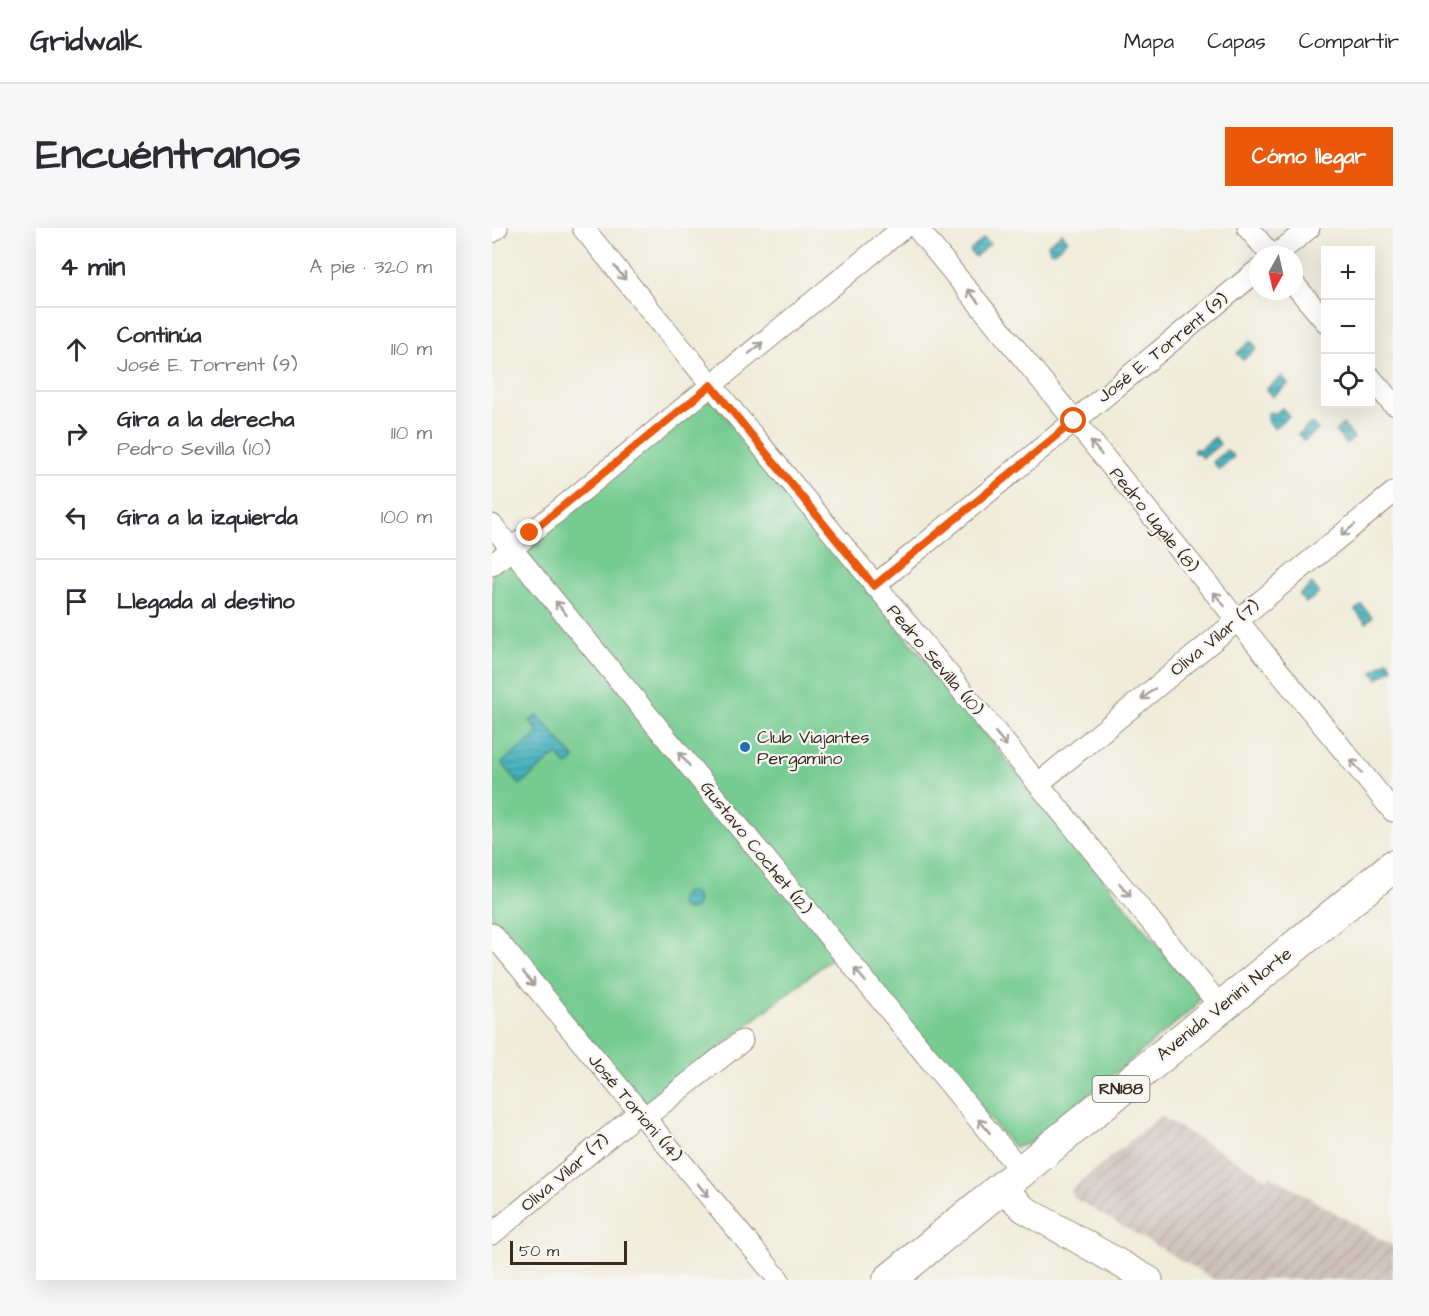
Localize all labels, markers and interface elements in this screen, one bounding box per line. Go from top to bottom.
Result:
text: Gridwalk [30,22,142,61]
text: Mapa [1124,27,1174,56]
text: Capas [1207,27,1266,56]
text: Compartir [1299,27,1399,56]
text: Encuéntranos [36,127,301,185]
button: Cómo llegar [1225,127,1393,186]
north arrow [1249,246,1303,300]
map controls [1321,246,1375,408]
button: + [1321,246,1375,300]
text: 4 min [60,249,125,285]
text: A pie · 320 m [310,253,432,281]
one-way arrow [613,265,627,280]
street label: José E. Torrent (9) [1092,287,1234,409]
one-way arrow [966,289,979,305]
button: − [1321,300,1375,354]
text: Continúa [117,320,202,351]
icon: ahead [60,333,93,366]
text: 110 m [391,335,432,363]
one-way arrow [748,342,764,355]
text: José E. Torrent (9) [117,351,297,379]
button: locate [1321,354,1375,408]
text: Gira a la derecha [117,404,294,435]
route start [1060,407,1086,433]
icon: right [60,417,93,450]
text: 110 m [391,419,432,447]
text: Pedro Sevilla (10) [117,435,271,463]
one-way arrow [1089,440,1102,456]
street label: Pedro Ugale (8) [1103,462,1204,579]
icon: left [60,501,93,534]
text: Gira a la izquierda [117,502,298,533]
text: 100 m [381,503,432,531]
route end [516,519,542,545]
one-way arrow [1340,524,1356,537]
icon: arrive [60,585,93,618]
text: Llegada al destino [117,586,295,617]
one-way arrow [1212,591,1225,607]
street label: Oliva Vilar (7) [1165,594,1265,682]
street label: Pedro Sevilla (10) [881,599,989,721]
one-way arrow [554,600,567,616]
one-way arrow [1140,687,1156,700]
place label: Club Viajantes Pergamino [757,725,870,772]
one-way arrow [994,731,1007,747]
marker: Club Viajantes Pergamino [738,740,752,754]
one-way arrow [677,751,690,767]
one-way arrow [1349,758,1362,774]
street label: Gustavo Cochet (12) [694,776,818,920]
one-way arrow [1118,882,1131,898]
street label: Avenida Venini Norte [1151,941,1297,1067]
one-way arrow [853,968,867,983]
one-way arrow [523,971,536,987]
street label: José Torioni (14) [582,1048,688,1168]
road number: RN188 [1092,1076,1150,1102]
one-way arrow [978,1118,991,1134]
street label: Oliva Vilar (7) [515,1128,615,1218]
one-way arrow [696,1182,710,1197]
scale bar [510,1238,627,1266]
text: 50 m [519,1240,559,1262]

